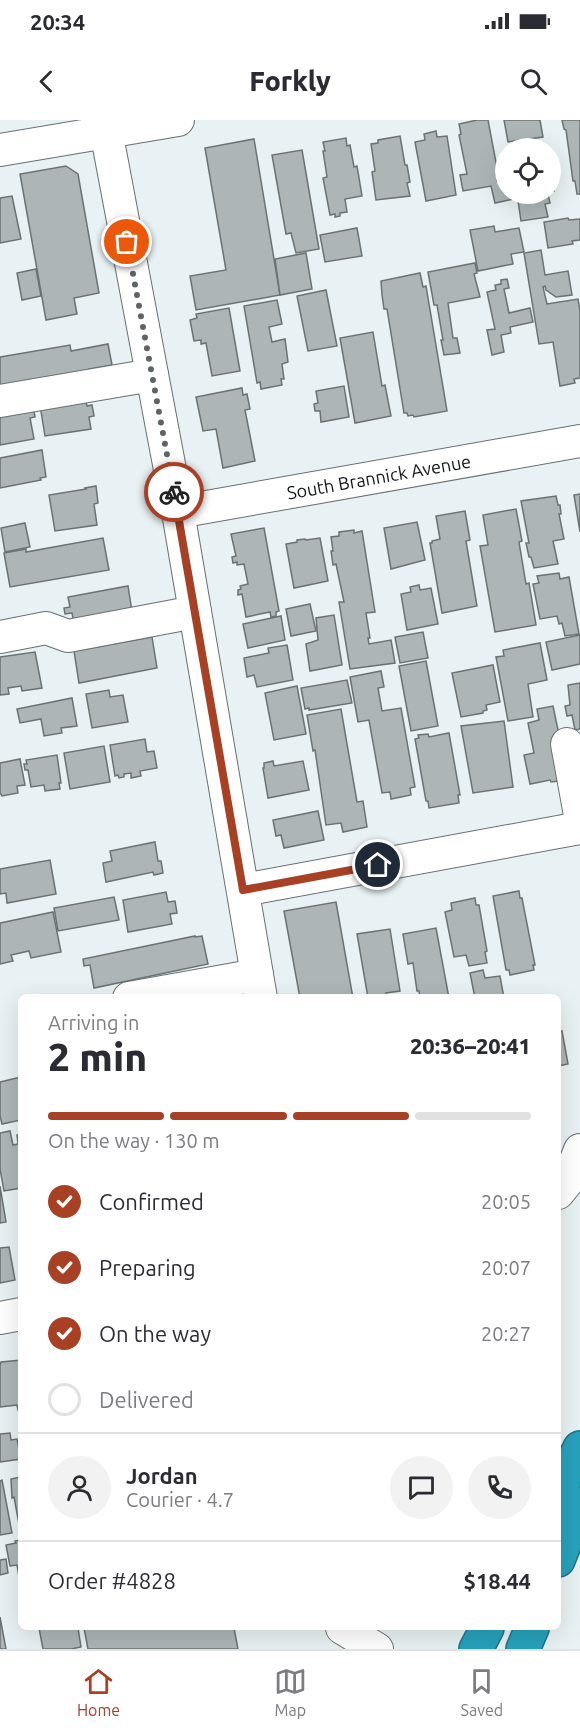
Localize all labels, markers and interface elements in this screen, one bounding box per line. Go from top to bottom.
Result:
text: 20:34 [30,9,85,34]
icon: back [30,65,63,98]
icon: search [517,65,550,98]
text: Forkly [249,66,331,96]
map controls [495,138,561,204]
button: locate [495,138,561,204]
pin [101,216,152,267]
icon: bag [110,225,143,258]
street label: South Brannick Avenue [285,450,472,503]
courier [144,462,204,522]
icon: bike [158,476,191,509]
pin [352,839,403,890]
icon: home [361,848,394,881]
text: Arriving in [48,1011,139,1034]
text: 20:36–20:41 [410,1033,531,1058]
text: 2 min [48,1035,147,1078]
text: On the way · 130 m [48,1129,220,1152]
icon: check [48,1185,81,1218]
text: Confirmed [99,1189,204,1214]
text: 20:05 [481,1190,531,1213]
icon: check [48,1251,81,1284]
text: Preparing [99,1255,196,1280]
text: 20:07 [481,1256,531,1279]
icon: check [48,1317,81,1350]
text: On the way [99,1321,211,1346]
text: 20:27 [481,1322,531,1345]
text: Delivered [99,1387,194,1412]
button: person [48,1456,111,1519]
button: chat [390,1456,453,1519]
button: phone [468,1456,531,1519]
text: Jordan [126,1463,198,1488]
text: Courier · 4.7 [126,1488,234,1511]
text: Order #4828 [48,1568,176,1593]
text: $18.44 [464,1568,531,1593]
tab: Home [77,1665,120,1719]
tab: Map [274,1665,307,1719]
tab: Saved [461,1665,503,1719]

